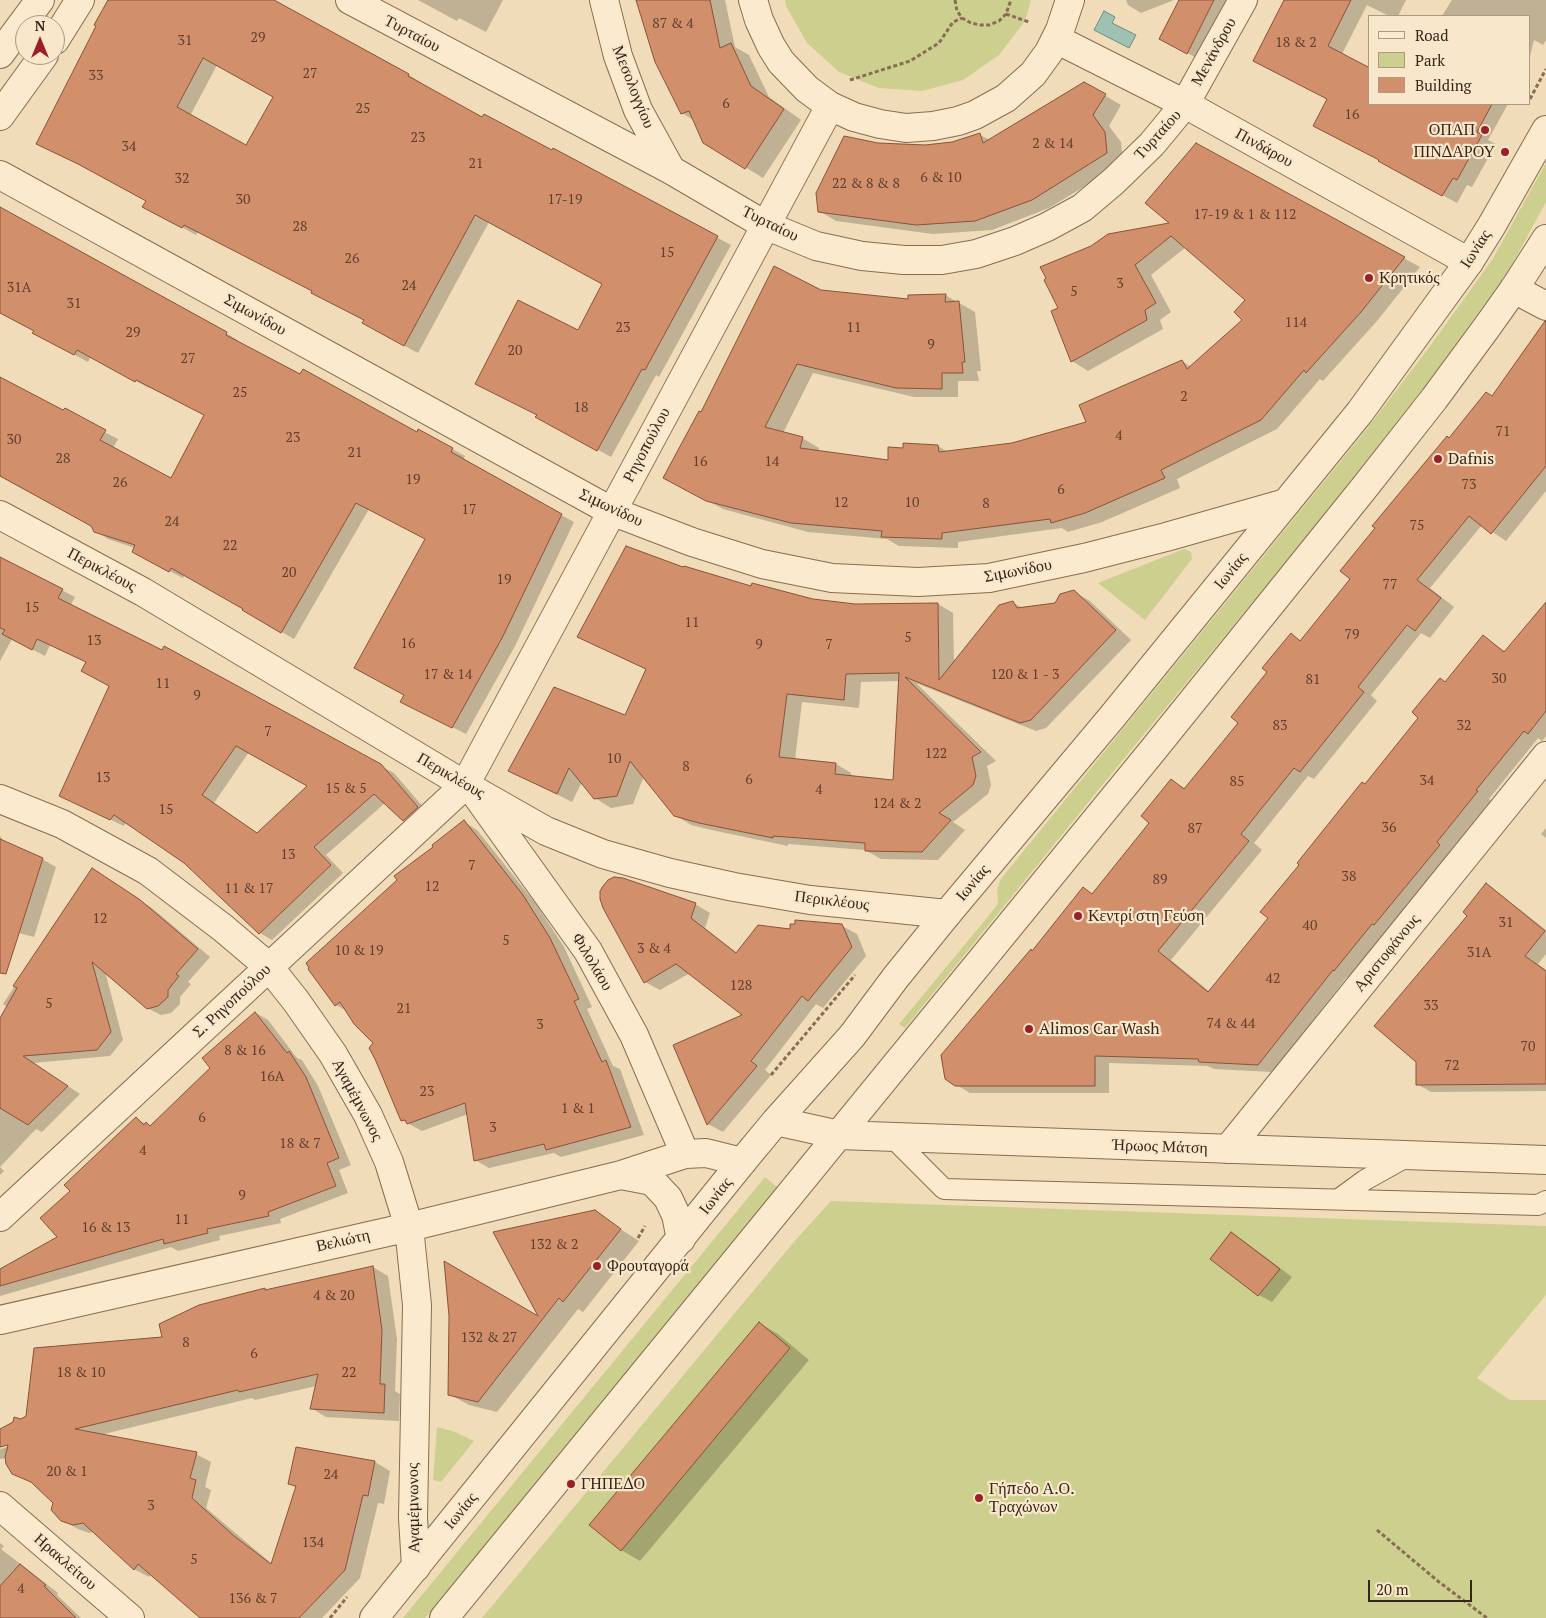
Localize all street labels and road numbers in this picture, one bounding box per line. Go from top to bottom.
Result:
street label: Τυρταίου [381,11,443,57]
street label: Μενάνδρου [1187,14,1241,90]
street label: Μεσολογγίου [608,43,658,131]
street label: Τυρταίου [1131,106,1185,164]
street label: Πινδάρου [1232,124,1296,172]
street label: Τυρταίου [739,202,801,246]
street label: Ιωνίας [1456,226,1496,272]
street label: Σιμωνίδου [220,290,290,340]
street label: Ρηγοπούλου [619,404,675,486]
street label: Σιμωνίδου [576,485,646,531]
street label: Περικλέους [64,544,140,596]
street label: Ιωνίας [1210,549,1252,593]
street label: Σιμωνίδου [983,555,1053,587]
street label: Περικλέους [414,749,488,803]
street label: Ιωνίας [952,861,994,905]
street label: Περικλέους [793,887,871,915]
street label: Αριστοφάνους [1350,910,1424,996]
street label: Φιλολάου [567,930,617,994]
street label: Σ. Ρηγοπούλου [189,960,275,1042]
street label: Αγαμέμνωνος [327,1056,387,1144]
street label: Ήρωος Μάτση [1112,1136,1208,1158]
street label: Ιωνίας [695,1173,737,1219]
street label: Βελιώτη [314,1226,372,1256]
street label: Αγαμέμνωνος [404,1463,424,1553]
street label: Ιωνίας [440,1489,482,1533]
street label: Ηρακλείτου [30,1529,100,1595]

